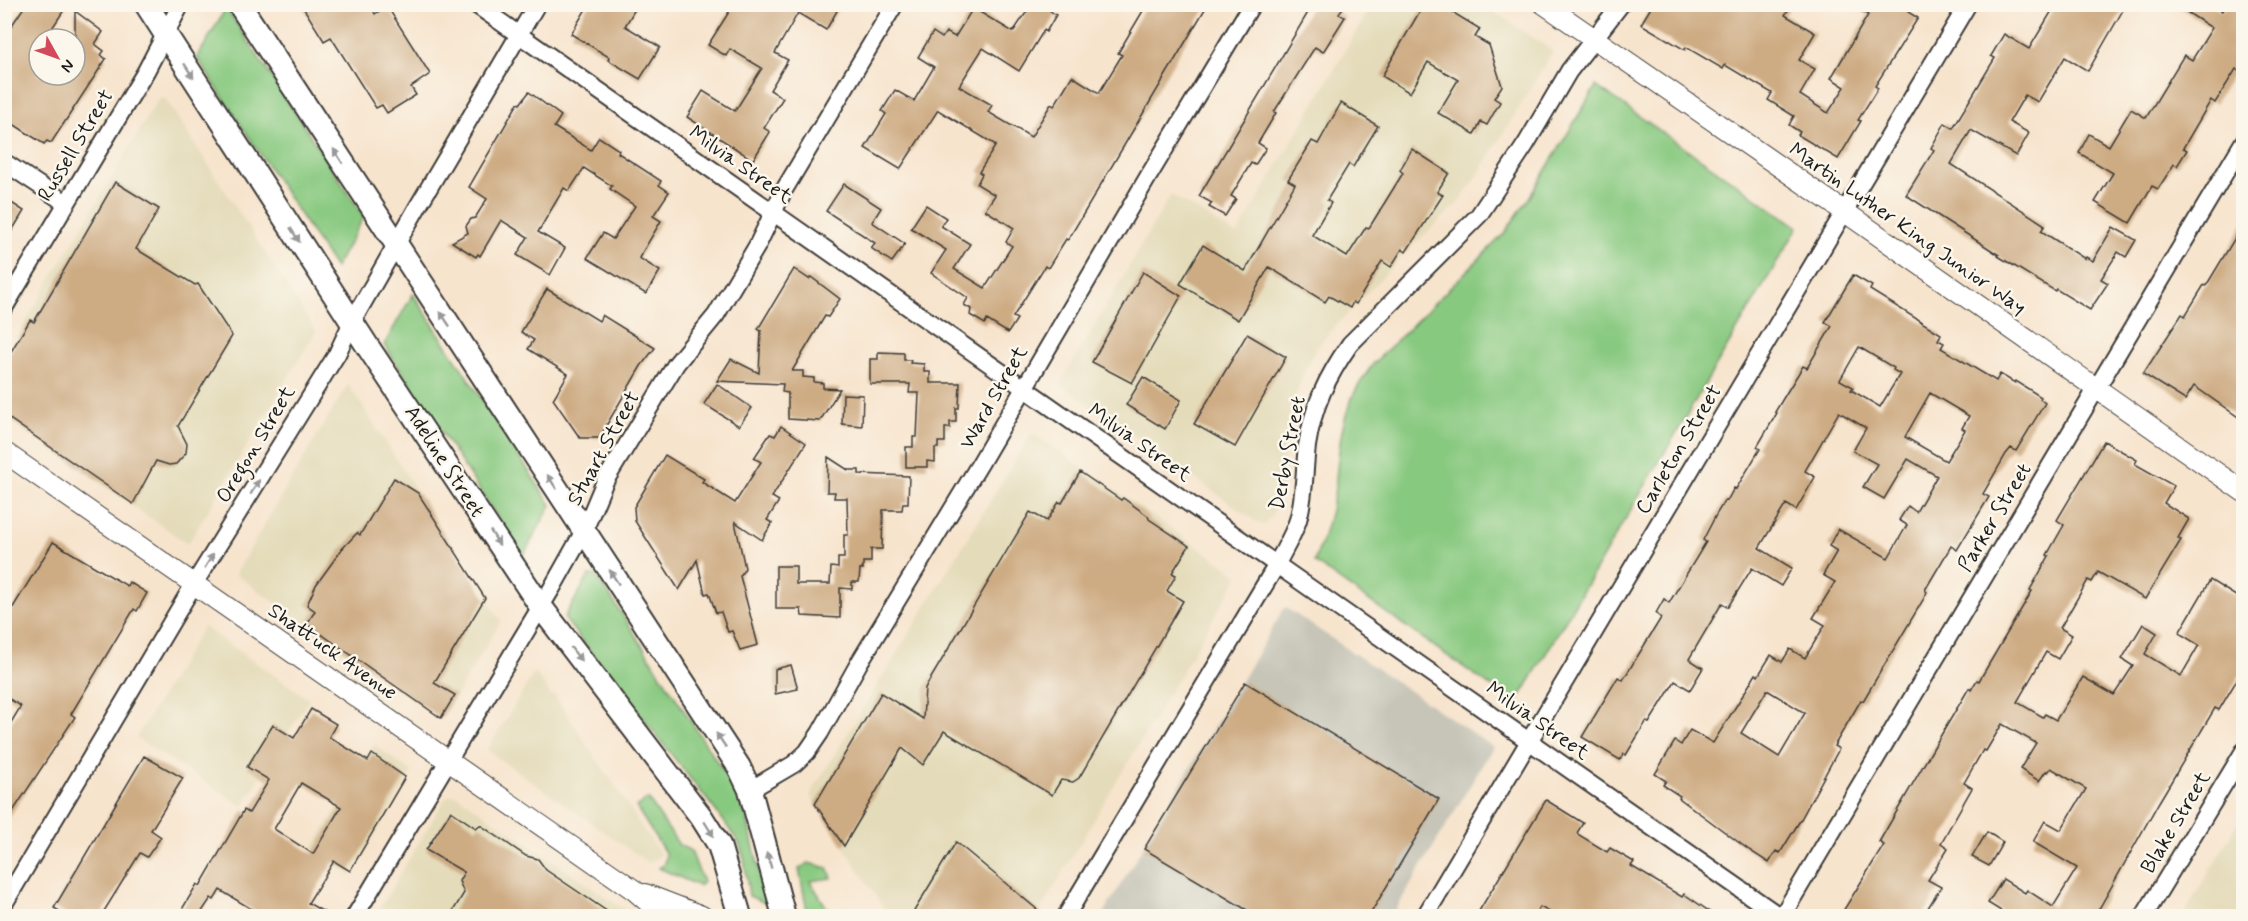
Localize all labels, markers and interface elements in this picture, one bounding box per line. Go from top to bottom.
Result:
north arrow [27,27,87,87]
text: N [56,55,79,77]
one-way arrow [183,63,194,80]
street label: Russell Street [31,84,120,207]
street label: Milvia Street [683,119,798,211]
street label: Martin Luther King Junior Way [1783,136,2032,322]
one-way arrow [332,148,344,164]
one-way arrow [290,227,301,243]
one-way arrow [440,310,451,327]
street label: Ward Street [953,340,1035,454]
street label: Carleton Street [1629,379,1729,520]
street label: Oregon Street [210,380,304,510]
street label: Stuart Street [561,386,647,511]
street label: Derby Street [1263,394,1313,513]
street label: Milvia Street [1082,397,1197,489]
street label: Adeline Street [398,400,491,523]
street label: Parker Street [1951,458,2038,577]
one-way arrow [546,474,558,490]
one-way arrow [249,479,260,495]
one-way arrow [490,529,501,546]
one-way arrow [204,552,215,569]
one-way arrow [609,569,620,585]
street label: Shattuck Avenue [262,597,403,707]
one-way arrow [569,646,581,661]
street label: Milvia Street [1480,675,1595,767]
one-way arrow [716,732,727,748]
street label: Blake Street [2134,766,2218,879]
one-way arrow [703,821,714,837]
one-way arrow [764,851,773,869]

